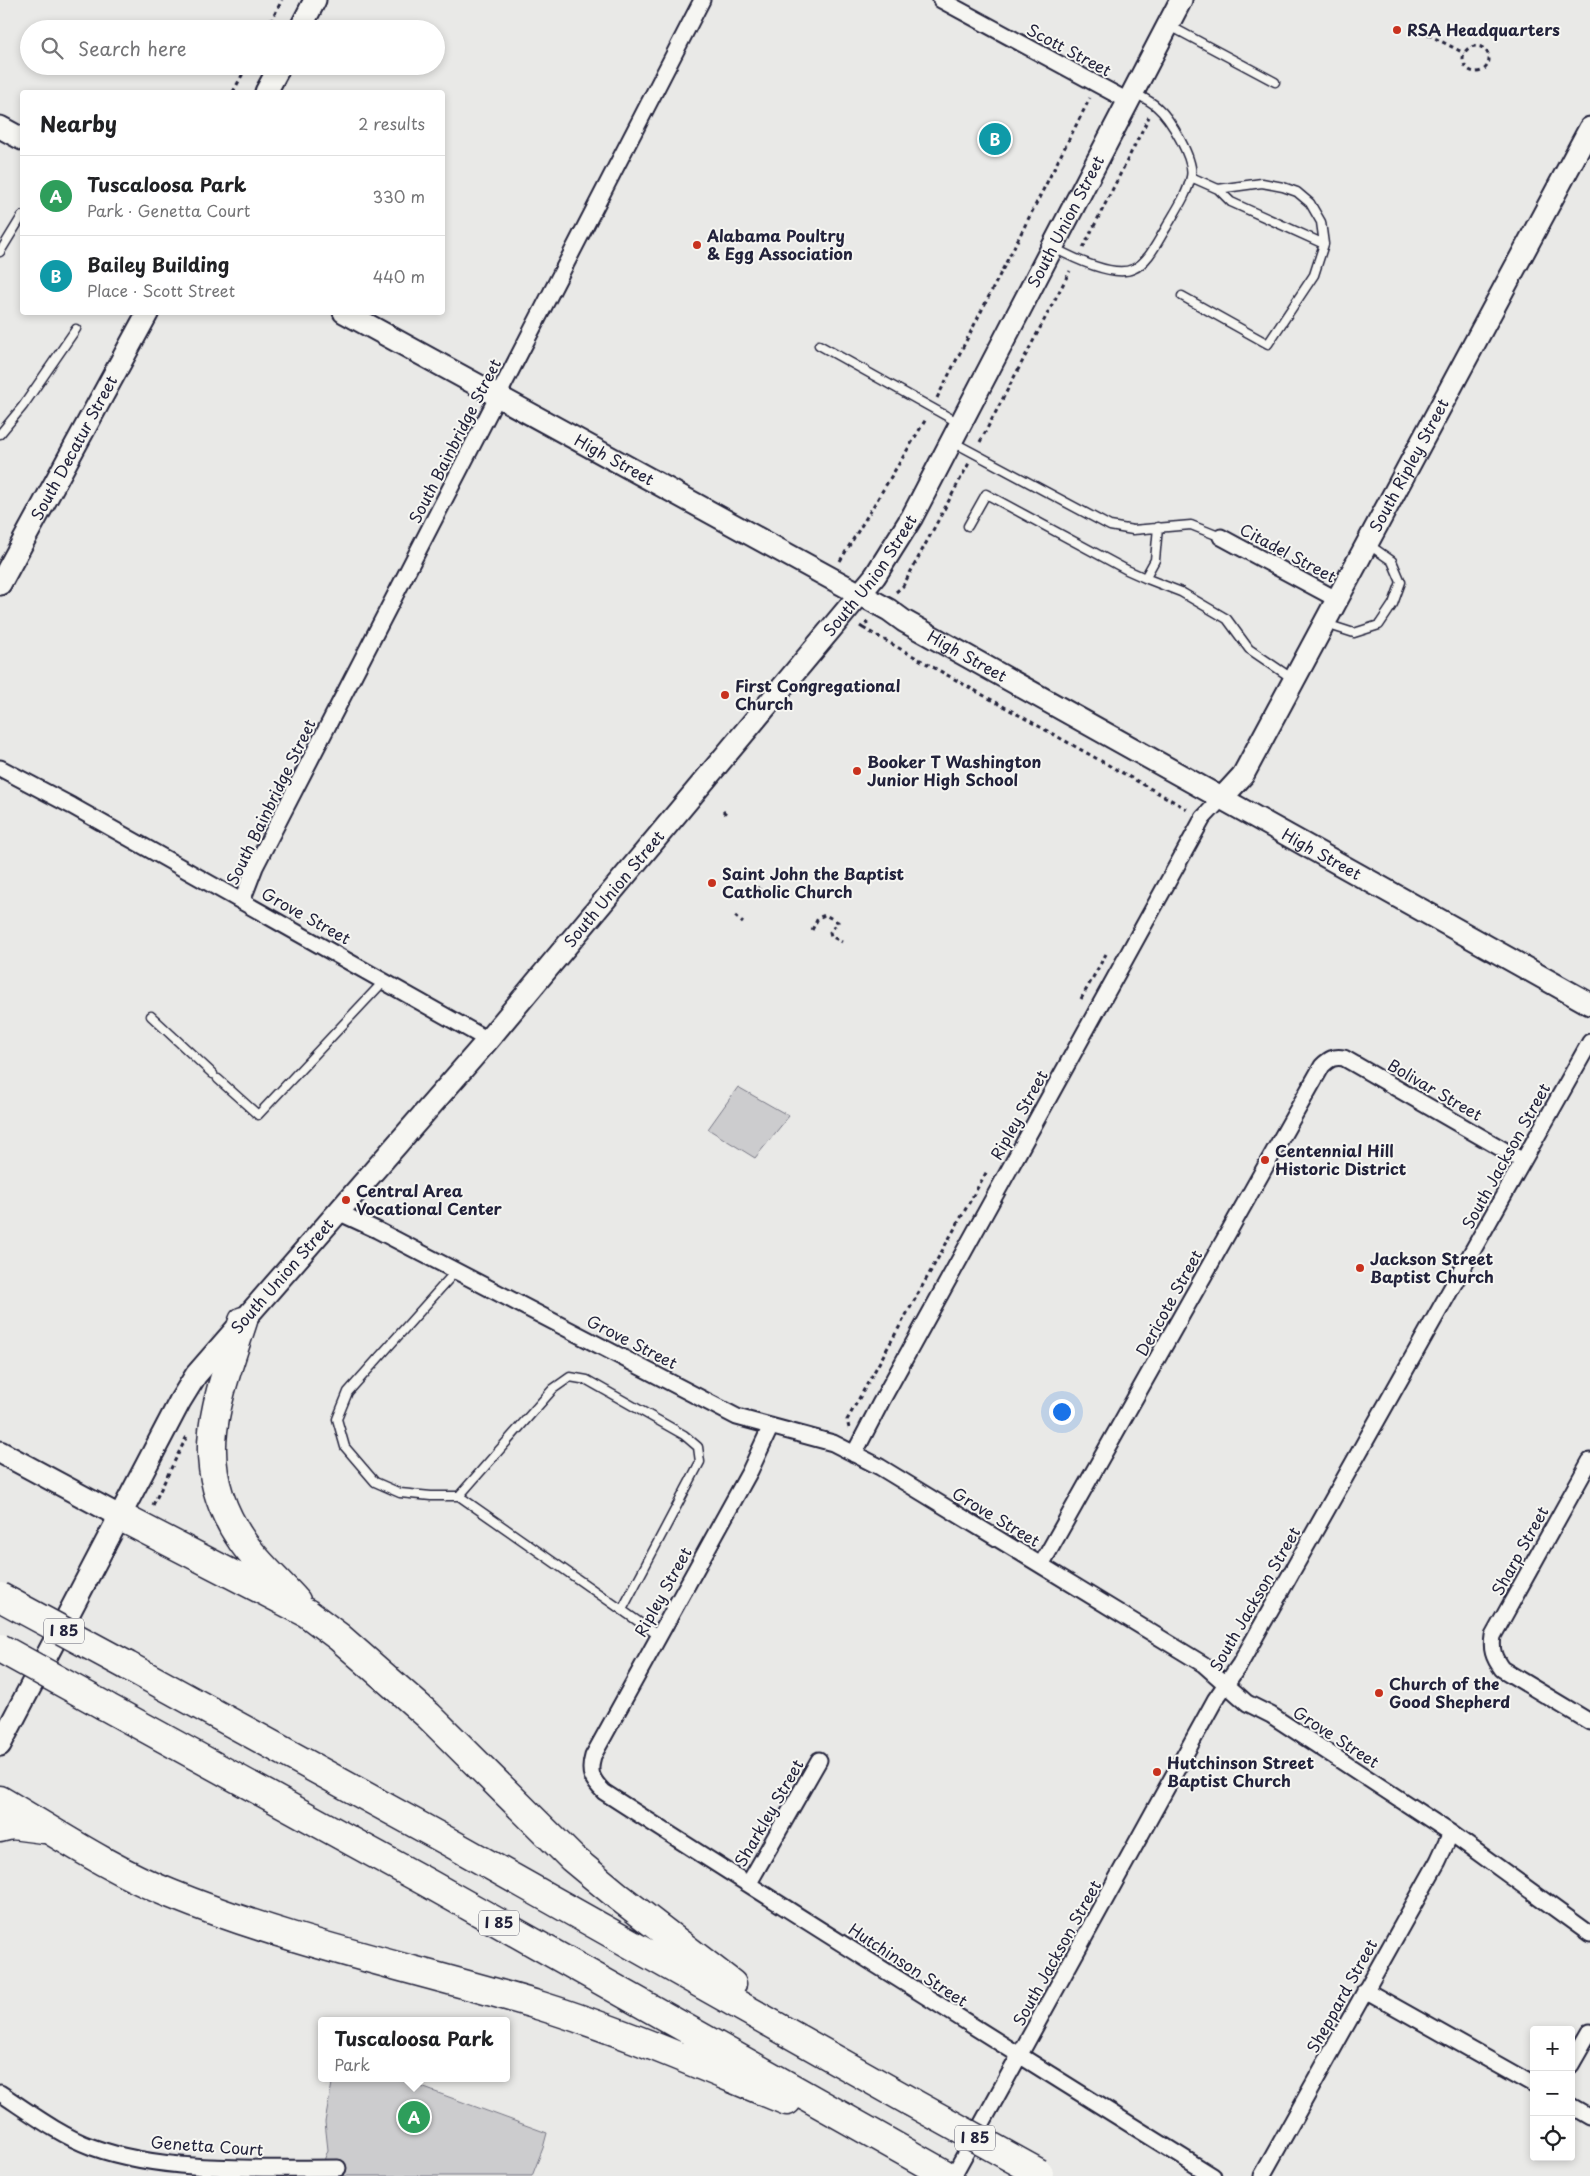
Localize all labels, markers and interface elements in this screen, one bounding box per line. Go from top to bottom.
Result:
street label: Scott Street [1023,17,1116,81]
place label: RSA Headquarters [1407,17,1560,41]
search box [20,20,445,75]
marker: RSA Headquarters [1391,24,1403,36]
icon: search [38,34,66,62]
text: Search here [78,34,187,62]
text: Nearby [40,107,117,139]
text: 2 results [358,111,425,135]
pin: B [979,120,1011,158]
street label: South Union Street [1020,151,1109,291]
text: Tuscaloosa Park [87,170,247,198]
text: A [50,184,62,208]
text: 330 m [372,184,425,208]
text: Park · Genetta Court [87,198,250,222]
place label: Alabama Poultry & Egg Association [706,223,853,265]
marker: Alabama Poultry & Egg Association [691,239,703,251]
text: Bailey Building [87,250,229,278]
text: B [51,264,61,288]
text: 440 m [373,264,425,288]
text: Place · Scott Street [87,278,235,302]
street label: South Bainbridge Street [402,354,506,527]
street label: South Decatur Street [24,370,123,524]
street label: South Ripley Street [1363,393,1454,536]
street label: High Street [571,427,659,491]
street label: South Union Street [817,509,922,641]
street label: Citadel Street [1236,517,1341,588]
street label: High Street [923,624,1012,687]
place label: First Congregational Church [735,673,900,715]
marker: First Congregational Church [719,689,731,701]
street label: South Bainbridge Street [219,714,321,889]
place label: Booker T Washington Junior High School [867,749,1041,791]
marker: Booker T Washington Junior High School [851,765,863,777]
street label: High Street [1278,821,1367,885]
street label: South Union Street [557,824,670,952]
place label: Saint John the Baptist Catholic Church [722,861,905,903]
marker: Saint John the Baptist Catholic Church [706,877,718,889]
street label: Grove Street [258,881,356,950]
street label: Bolivar Street [1384,1052,1488,1126]
street label: Ripley Street [984,1065,1053,1164]
street label: South Jackson Street [1455,1078,1555,1233]
place label: Centennial Hill Historic District [1275,1138,1407,1180]
marker: Centennial Hill Historic District [1259,1154,1271,1166]
place label: Central Area Vocational Center [356,1178,503,1220]
marker: Central Area Vocational Center [340,1194,352,1206]
street label: South Union Street [225,1212,339,1338]
street label: Dericote Street [1129,1245,1207,1360]
place label: Jackson Street Baptist Church [1370,1246,1494,1288]
marker: Jackson Street Baptist Church [1354,1262,1366,1274]
street label: Grove Street [583,1308,682,1374]
your location [1049,1399,1075,1425]
street label: Grove Street [948,1480,1045,1552]
street label: Sharp Street [1485,1501,1554,1599]
street label: South Jackson Street [1203,1521,1306,1675]
street label: Ripley Street [628,1542,697,1641]
road number: I 85 [44,1618,84,1644]
place label: Church of the Good Shepherd [1389,1671,1510,1713]
marker: Church of the Good Shepherd [1373,1687,1385,1699]
street label: Grove Street [1289,1699,1385,1773]
place label: Hutchinson Street Baptist Church [1167,1750,1315,1792]
street label: Sharkley Street [728,1754,809,1871]
marker: Hutchinson Street Baptist Church [1151,1766,1163,1778]
street label: South Jackson Street [1006,1875,1106,2030]
road number: I 85 [479,1910,519,1936]
street label: Hutchinson Street [844,1917,973,2012]
street label: Sheppard Street [1300,1934,1383,2057]
popup [318,2017,510,2082]
text: Tuscaloosa Park [334,2024,494,2052]
map controls [1530,2026,1575,2161]
button: + [1530,2026,1575,2071]
text: Park [334,2052,370,2076]
button: − [1530,2071,1575,2116]
pin: A [398,2098,430,2136]
button: locate [1530,2116,1575,2161]
road number: I 85 [955,2126,995,2150]
street label: Genetta Court [150,2129,265,2161]

